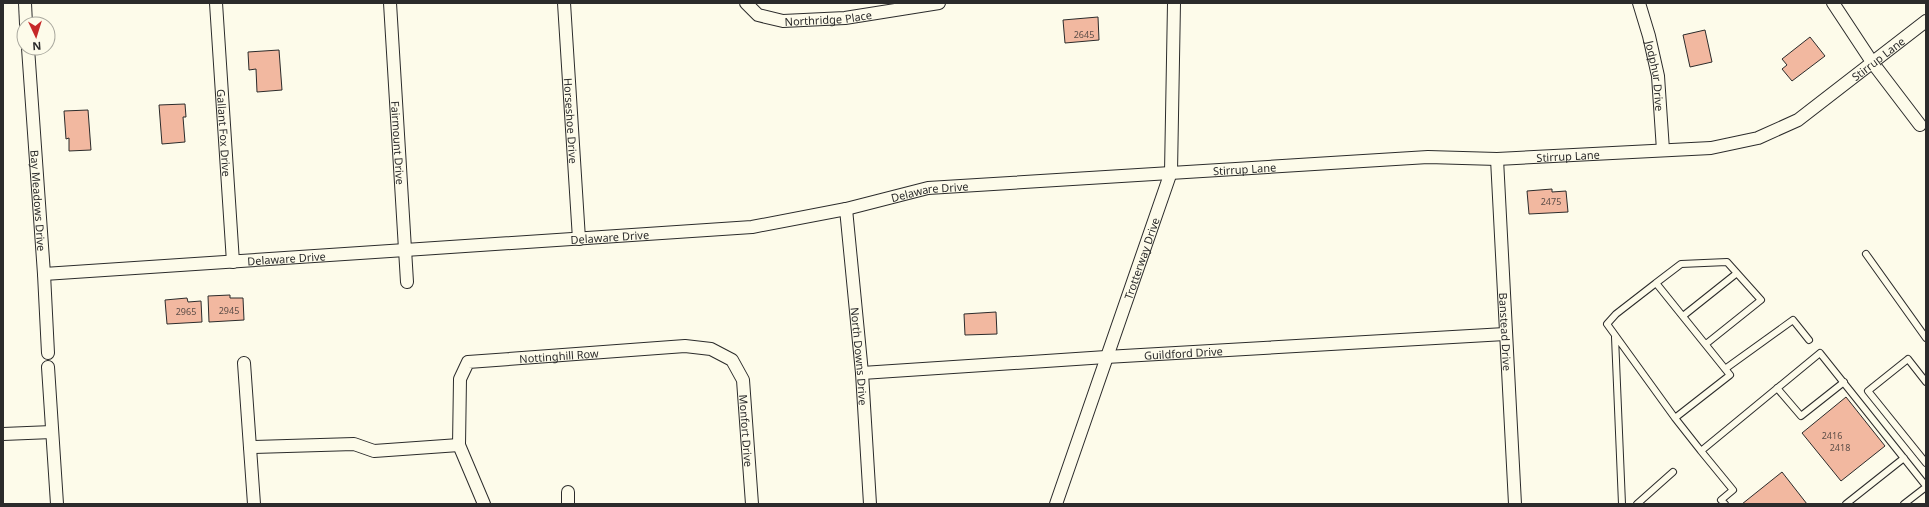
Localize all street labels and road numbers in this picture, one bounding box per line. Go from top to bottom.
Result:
street label: Northridge Place [784,6,873,28]
street label: Stirrup Lane [1848,33,1907,84]
street label: Jodphur Drive [1643,38,1668,112]
street label: Horseshoe Drive [561,77,582,164]
street label: Gallant Fox Drive [214,88,235,177]
street label: Fairmount Drive [388,100,409,185]
street label: Stirrup Lane [1536,146,1600,164]
street label: Bay Meadows Drive [28,149,50,252]
street label: Stirrup Lane [1212,159,1277,178]
street label: Delaware Drive [889,178,969,205]
street label: Trotterway Drive [1120,215,1162,301]
street label: Delaware Drive [570,226,650,247]
street label: Delaware Drive [247,248,326,268]
street label: Banstead Drive [1496,292,1516,371]
street label: North Downs Drive [848,307,871,406]
street label: Guildford Drive [1144,343,1223,362]
street label: Nottinghill Row [519,345,599,366]
street label: Monfort Drive [737,394,757,467]

